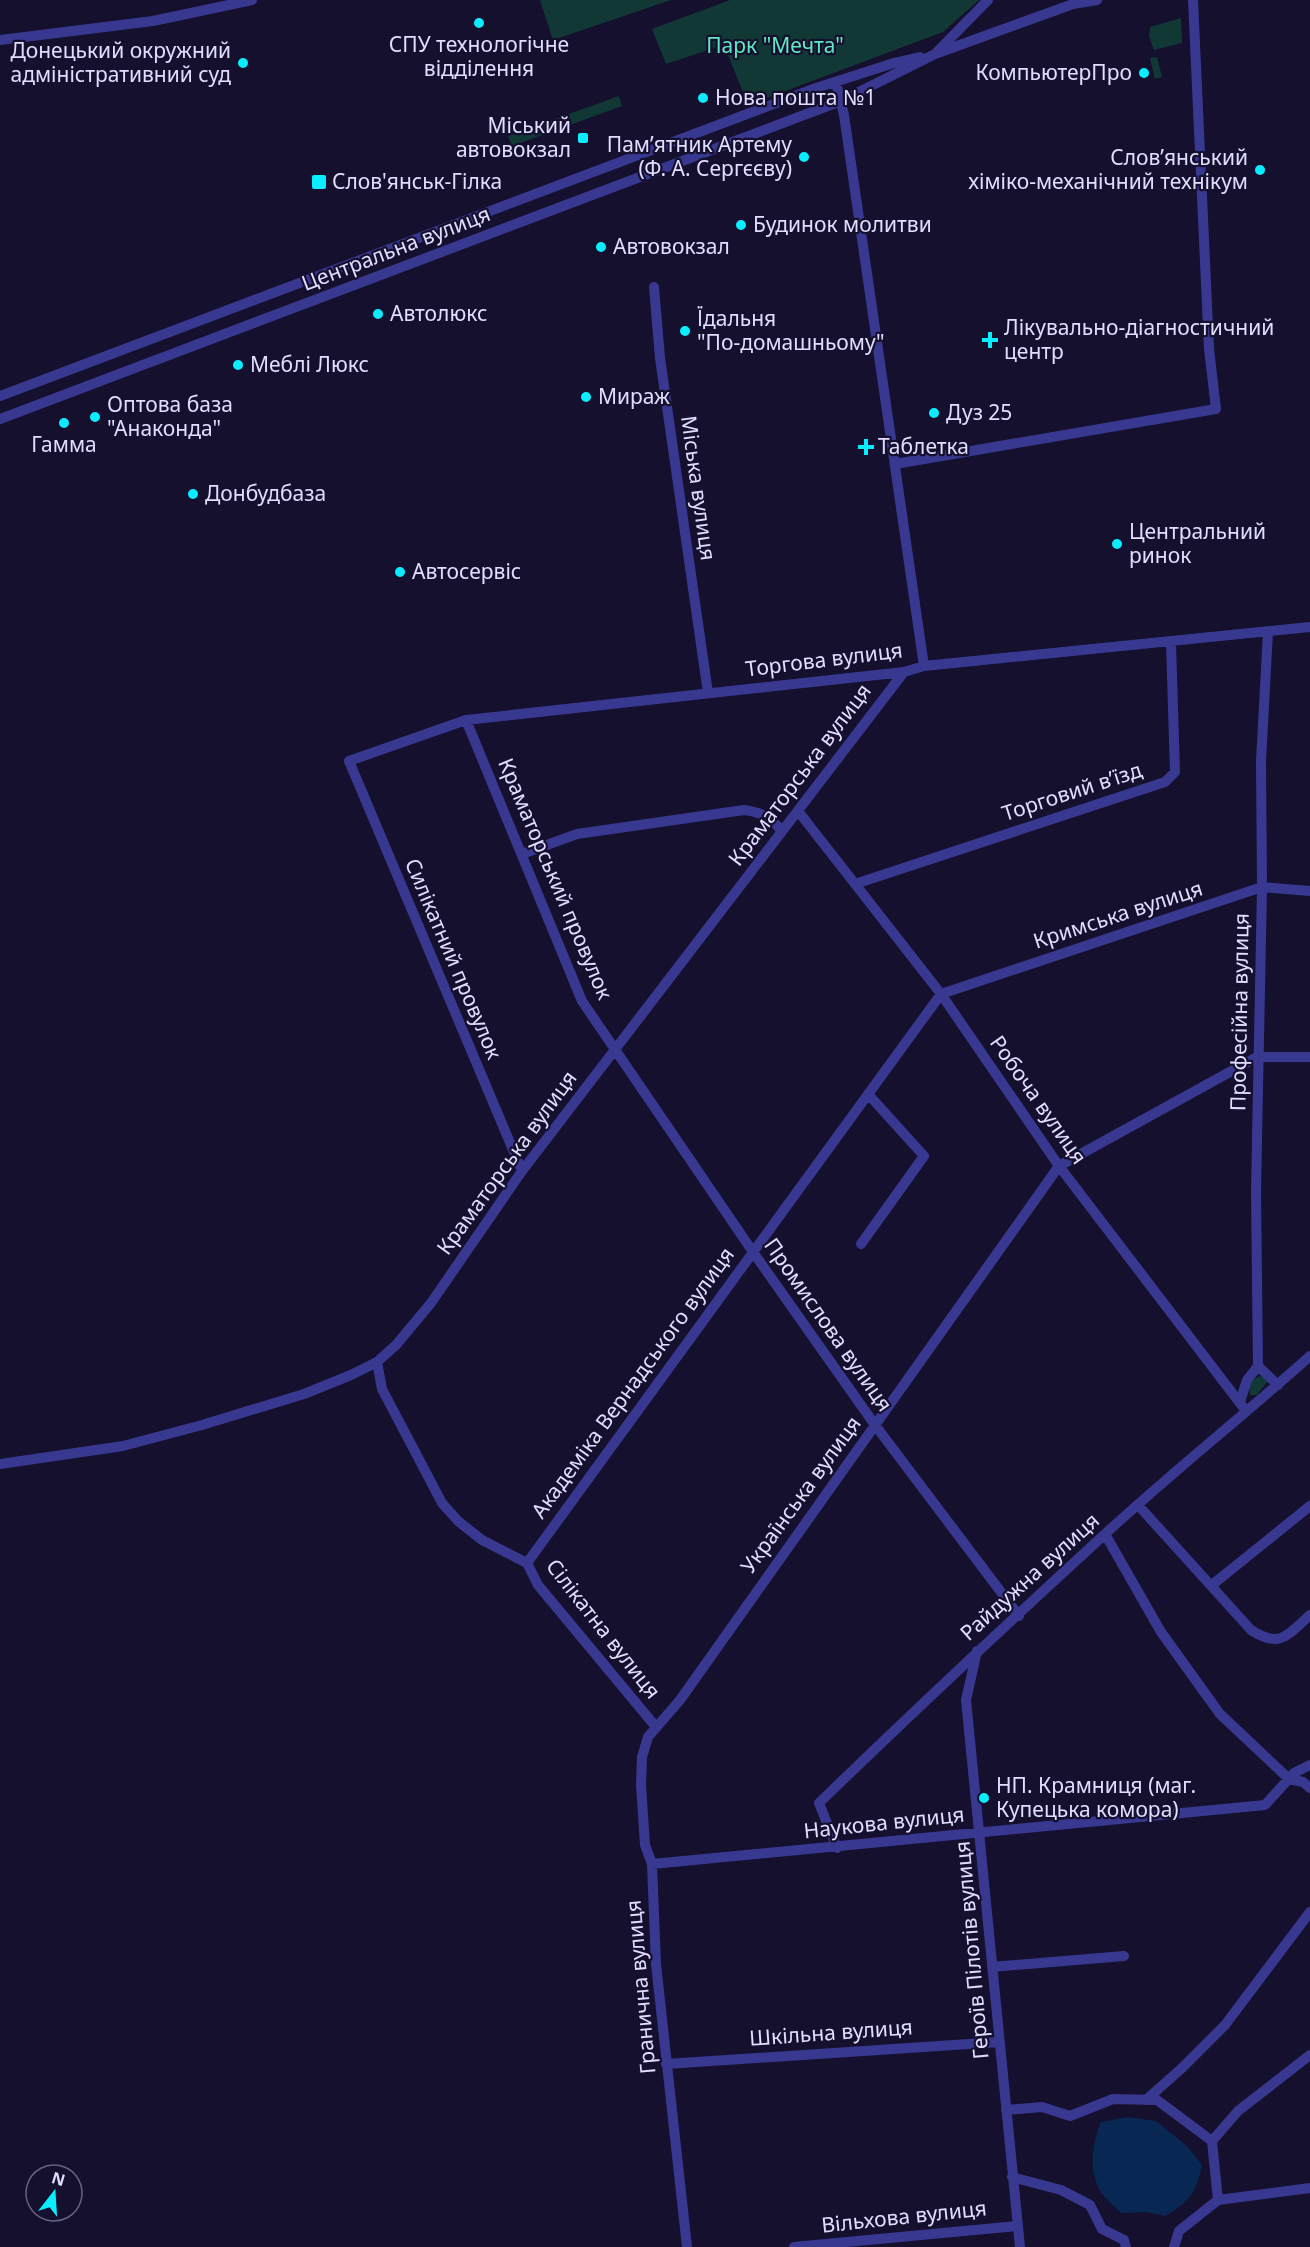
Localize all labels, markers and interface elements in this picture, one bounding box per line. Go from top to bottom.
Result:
marker: СПУ технологічне відділення [472,16,486,30]
place label: СПУ технологічне відділення [389,30,569,82]
park label: Парк "Мечта" [706,31,844,59]
place label: Донецький окружний адміністративний суд [10,36,231,88]
marker: Донецький окружний адміністративний суд [236,56,250,70]
place label: КомпьютерПро [975,58,1132,86]
marker: КомпьютерПро [1137,66,1151,80]
place label: Нова пошта №1 [715,83,876,111]
marker: Нова пошта №1 [696,91,710,105]
place label: Міський автовокзал [456,111,571,163]
place label: Пам’ятник Артему (Ф. А. Сергєєву) [607,130,792,182]
marker: Міський автовокзал [576,131,590,145]
place label: Слов’янський хіміко-механічний технікум [968,143,1248,195]
marker: Пам’ятник Артему (Ф. А. Сергєєву) [797,150,811,164]
marker: Слов’янський хіміко-механічний технікум [1253,163,1267,177]
place label: Слов'янськ-Гілка [332,167,502,195]
marker: Слов'янськ-Гілка [310,173,328,191]
street label: Центральна вулиця [297,199,494,297]
place label: Будинок молитви [753,210,932,238]
marker: Будинок молитви [734,218,748,232]
place label: Автовокзал [613,232,730,260]
marker: Автовокзал [594,240,608,254]
place label: Автолюкс [390,299,487,327]
place label: Їдальня "По-домашньому" [697,304,885,356]
marker: Автолюкс [371,307,385,321]
place label: Лікувально-діагностичний центр [1004,313,1274,365]
marker: Їдальня "По-домашньому" [678,324,692,338]
marker: Лікувально-діагностичний центр [981,331,999,349]
place label: Меблі Люкс [250,350,369,378]
marker: Меблі Люкс [231,358,245,372]
place label: Мираж [598,382,670,410]
place label: Оптова база "Анаконда" [107,390,233,442]
marker: Мираж [579,390,593,404]
place label: Дуз 25 [946,398,1012,426]
marker: Дуз 25 [927,406,941,420]
marker: Оптова база "Анаконда" [88,410,102,424]
street label: Міська вулиця [675,414,723,562]
marker: Гамма [57,416,71,430]
place label: Гамма [31,430,97,458]
place label: Таблетка [878,432,969,460]
marker: Таблетка [859,440,873,454]
place label: Донбудбаза [205,479,326,507]
marker: Донбудбаза [186,487,200,501]
place label: Центральний ринок [1129,517,1266,569]
marker: Центральний ринок [1110,537,1124,551]
place label: Автосервіс [412,557,521,585]
marker: Автосервіс [393,565,407,579]
street label: Торгова вулиця [744,635,904,683]
street label: Краматорська вулиця [721,678,877,871]
street label: Краматорський провулок [492,754,620,1004]
street label: Торговий в’їзд [998,755,1145,827]
street label: Силікатний провулок [399,854,509,1063]
street label: Кримська вулиця [1030,873,1206,955]
street label: Професійна вулиця [1223,913,1255,1111]
street label: Робоча вулиця [984,1030,1094,1169]
street label: Краматорська вулиця [430,1065,583,1260]
street label: Промислова вулиця [758,1232,899,1417]
street label: Академіка Вернадського вулиця [524,1241,740,1523]
street label: Українська вулиця [734,1410,867,1579]
street label: Райдужна вулиця [954,1506,1105,1646]
street label: Сілікатна вулиця [540,1553,667,1704]
place label: НП. Крамниця (маг. Купецька комора) [996,1771,1196,1823]
marker: НП. Крамниця (маг. Купецька комора) [977,1791,991,1805]
street label: Наукова вулиця [802,1800,966,1844]
street label: Героїв Пілотів вулиця [948,1840,994,2060]
street label: Гранична вулиця [618,1899,662,2075]
street label: Шкільна вулиця [748,2012,914,2052]
north arrow [24,2163,84,2223]
text: N [49,2166,68,2191]
street label: Вільхова вулиця [820,2193,988,2239]

